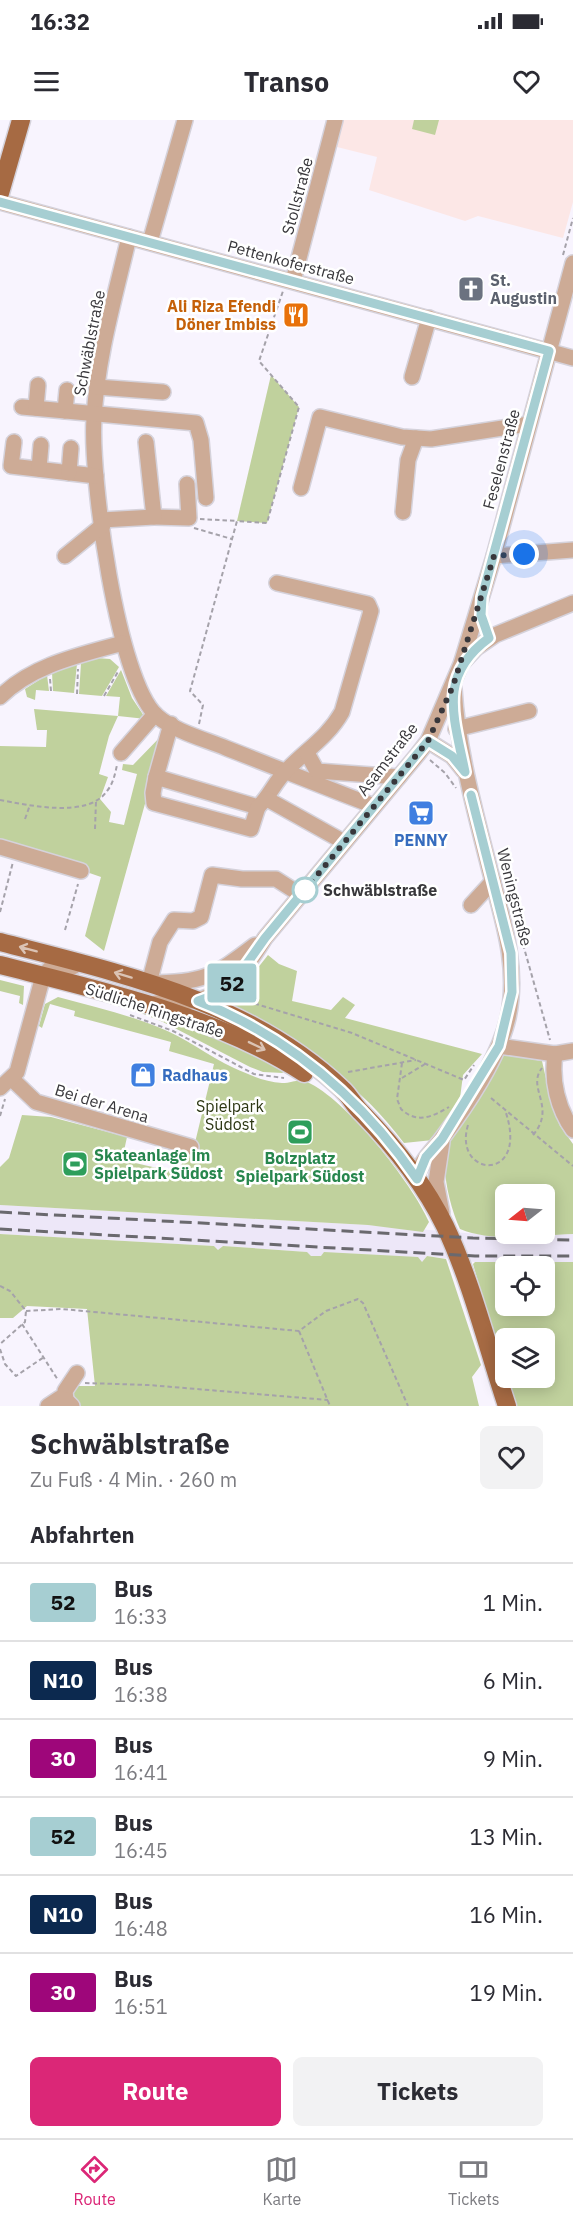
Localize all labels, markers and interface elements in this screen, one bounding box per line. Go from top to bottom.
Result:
text: 16:32 [30,7,90,36]
text: Transo [244,64,329,99]
icon: menu [30,65,63,98]
icon: heart [510,65,543,98]
street label: Stollstraße [277,155,317,237]
street label: Pettenkoferstraße [225,235,357,289]
place label: St. Augustin [490,270,557,308]
church icon: St. Augustin [456,274,486,304]
street label: Schwäblstraße [69,288,109,398]
place label: Ali Riza Efendi Döner Imbiss [167,296,276,334]
restaurant icon: Ali Riza Efendi Döner Imbiss [281,300,311,330]
street label: Feselenstraße [478,407,524,511]
your location [509,539,539,569]
street label: Asamstraße [352,718,422,800]
supermarket icon: PENNY [406,798,436,828]
place label: PENNY [394,830,448,850]
street label: Weningstraße [493,846,537,948]
marker: Schwäblstraße [292,877,318,903]
place label: Schwäblstraße [323,880,437,900]
one-way arrow [19,943,38,954]
line badge: 52 [205,964,259,1002]
one-way arrow [114,969,133,980]
text: 52 [219,969,245,997]
street label: Südliche Ringstraße [83,978,227,1042]
one-way arrow [248,1041,266,1053]
shop icon: Radhaus [128,1060,158,1090]
place label: Radhaus [162,1065,228,1085]
street label: Bei der Arena [53,1079,152,1127]
park label: Spielpark Südost [196,1096,264,1134]
sports icon: Bolzplatz Spielpark Südost [285,1117,315,1147]
place label: Skateanlage im Spielpark Südost [94,1145,223,1183]
place label: Bolzplatz Spielpark Südost [236,1148,364,1186]
sports icon: Skateanlage im Spielpark Südost [60,1149,90,1179]
north arrow [495,1184,555,1244]
map controls [495,1184,555,1388]
button: locate [495,1256,555,1316]
button: layers [495,1328,555,1388]
text: Schwäblstraße [30,1425,230,1462]
button: heart [480,1426,543,1489]
text: Zu Fuß · 4 Min. · 260 m [30,1466,237,1493]
text: Abfahrten [30,1520,135,1549]
text: Bus [114,1574,153,1603]
text: 52 [50,1588,76,1616]
text: 1 Min. [483,1588,543,1617]
text: 16:33 [114,1603,168,1630]
text: Bus [114,1652,153,1681]
text: N10 [43,1666,83,1694]
text: 6 Min. [483,1666,543,1695]
text: 16:38 [114,1681,168,1708]
text: Bus [114,1730,153,1759]
text: 30 [50,1744,76,1772]
text: 9 Min. [483,1744,543,1773]
text: 16:41 [114,1759,168,1786]
text: Bus [114,1808,153,1837]
text: 52 [50,1822,76,1850]
text: 13 Min. [470,1822,543,1851]
text: 16:45 [114,1837,168,1864]
text: Bus [114,1886,153,1915]
text: N10 [43,1900,83,1928]
text: 16 Min. [470,1900,543,1929]
text: 16:48 [114,1915,168,1942]
text: Bus [114,1964,153,1993]
text: 30 [50,1978,76,2006]
text: 19 Min. [470,1978,543,2007]
text: 16:51 [114,1993,168,2020]
button: Route [30,2057,281,2126]
button: Tickets [293,2057,543,2126]
tab: Route [73,2153,116,2209]
tab: Karte [263,2153,301,2209]
tab: Tickets [448,2153,500,2209]

